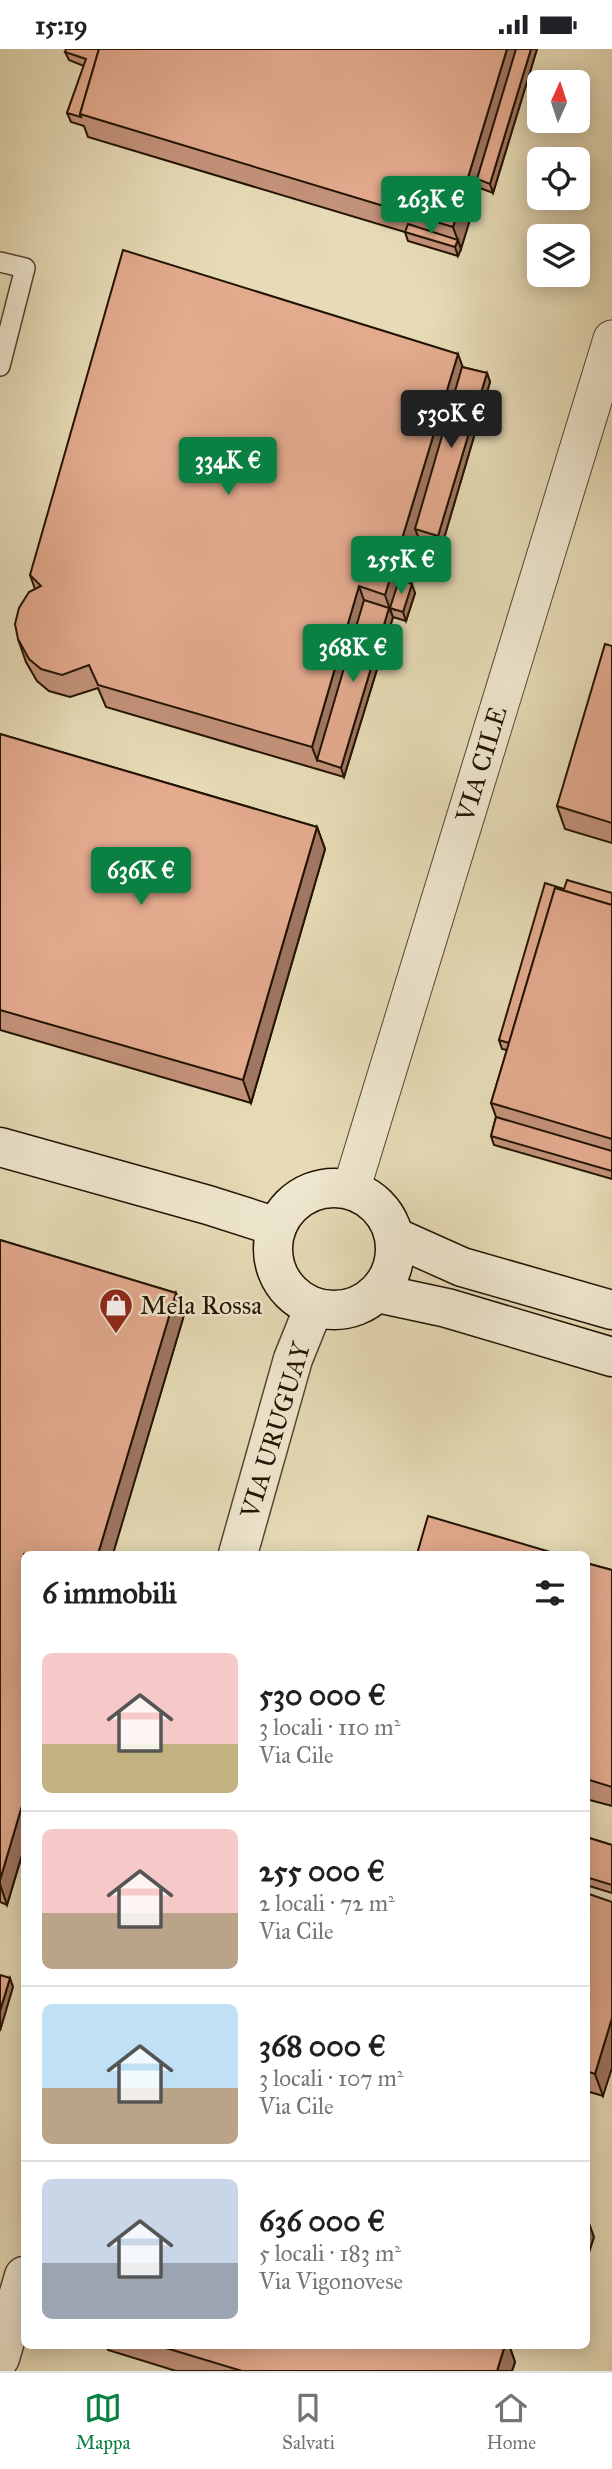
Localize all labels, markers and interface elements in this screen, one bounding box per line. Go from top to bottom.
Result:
text: 15:19 [35,9,88,41]
north arrow [527,70,590,133]
map controls [527,70,590,287]
button: locate [527,147,590,210]
pin: 263K € [374,177,488,236]
text: 263K € [397,185,465,213]
button: layers [527,224,590,287]
pin: 530K € [394,391,508,450]
text: 530K € [417,399,485,427]
pin: 334K € [171,437,285,497]
text: 334K € [195,446,261,474]
pin: 255K € [344,537,458,596]
text: 255K € [367,545,435,573]
pin: 368K € [296,625,410,684]
text: 368K € [319,633,387,661]
street label: VIA CILE [448,702,514,827]
pin: 636K € [84,847,198,907]
text: 636K € [107,856,175,884]
shop icon: Mela Rossa [97,1286,135,1335]
place label: Mela Rossa [140,1289,262,1321]
street label: VIA URUGUAY [233,1337,317,1523]
icon: filters [531,1574,569,1612]
text: 6 immobili [42,1575,177,1611]
text: 530 000 € [259,1677,386,1713]
icon: home [98,1681,182,1765]
text: 3 locali · 110 m² [259,1713,400,1741]
text: Via Cile [259,1741,334,1769]
text: 255 000 € [259,1853,385,1889]
icon: home [98,1857,182,1941]
text: 2 locali · 72 m² [259,1889,395,1917]
text: Via Cile [259,1917,334,1945]
text: 368 000 € [259,2028,386,2064]
icon: home [98,2032,182,2116]
text: 3 locali · 107 m² [259,2064,404,2092]
text: Via Cile [259,2092,334,2120]
text: 636 000 € [259,2203,385,2239]
icon: home [98,2207,182,2291]
text: 5 locali · 183 m² [259,2239,401,2267]
text: Via Vigonovese [259,2267,403,2295]
tab: Mappa [76,2389,130,2454]
tab: Salvati [282,2389,335,2454]
tab: Home [487,2389,536,2454]

